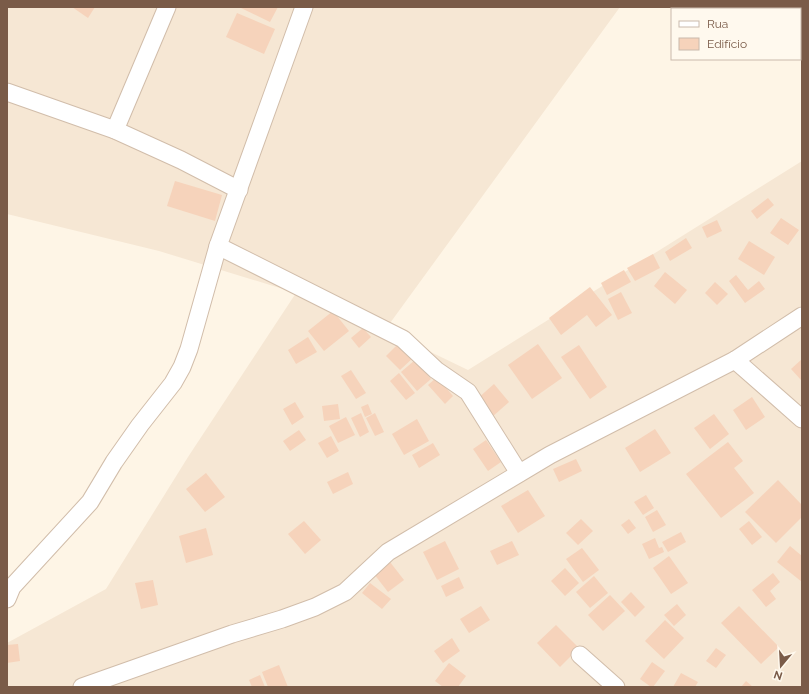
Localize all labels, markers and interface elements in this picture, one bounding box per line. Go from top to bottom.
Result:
legend [671,8,801,60]
text: Rua [707,17,728,31]
text: Edifício [707,37,747,51]
north arrow [761,646,801,686]
text: N [772,668,784,683]

